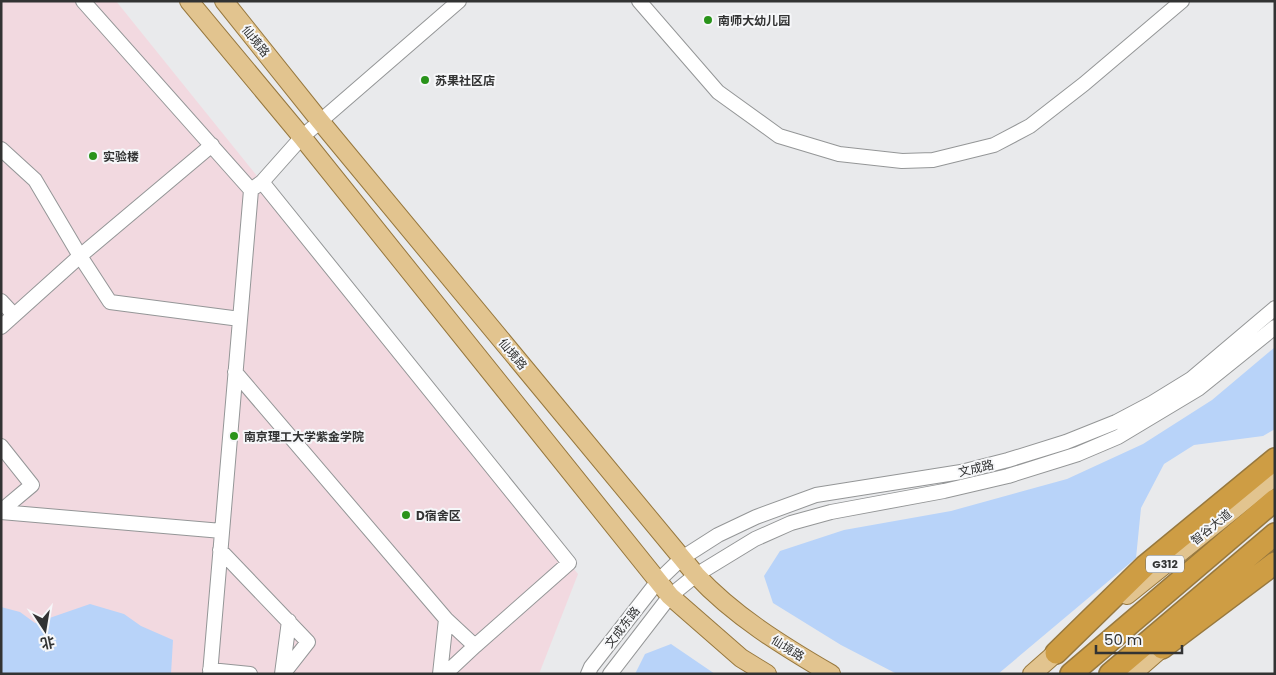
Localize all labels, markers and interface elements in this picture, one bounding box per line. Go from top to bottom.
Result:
place label: 南师大幼儿园 [718,12,790,29]
marker: 南师大幼儿园 [702,14,714,26]
street label: 仙境路 [238,22,274,60]
place label: 苏果社区店 [435,72,495,89]
marker: 苏果社区店 [419,74,431,86]
place label: 实验楼 [103,148,139,165]
marker: 实验楼 [87,150,99,162]
street label: 仙境路 [495,335,531,373]
place label: 南京理工大学紫金学院 [244,428,364,445]
marker: 南京理工大学紫金学院 [228,430,240,442]
street label: 文成路 [957,456,995,480]
street label: 智谷大道 [1187,505,1235,549]
place label: D宿舍区 [416,507,461,524]
marker: D宿舍区 [400,509,412,521]
road number: G312 [1146,556,1184,572]
street label: 文成东路 [601,603,643,651]
north arrow [20,605,70,655]
scale bar [1096,622,1182,654]
text: 50 m [1104,629,1142,650]
text: 北 [39,631,57,654]
street label: 仙境路 [768,631,808,665]

